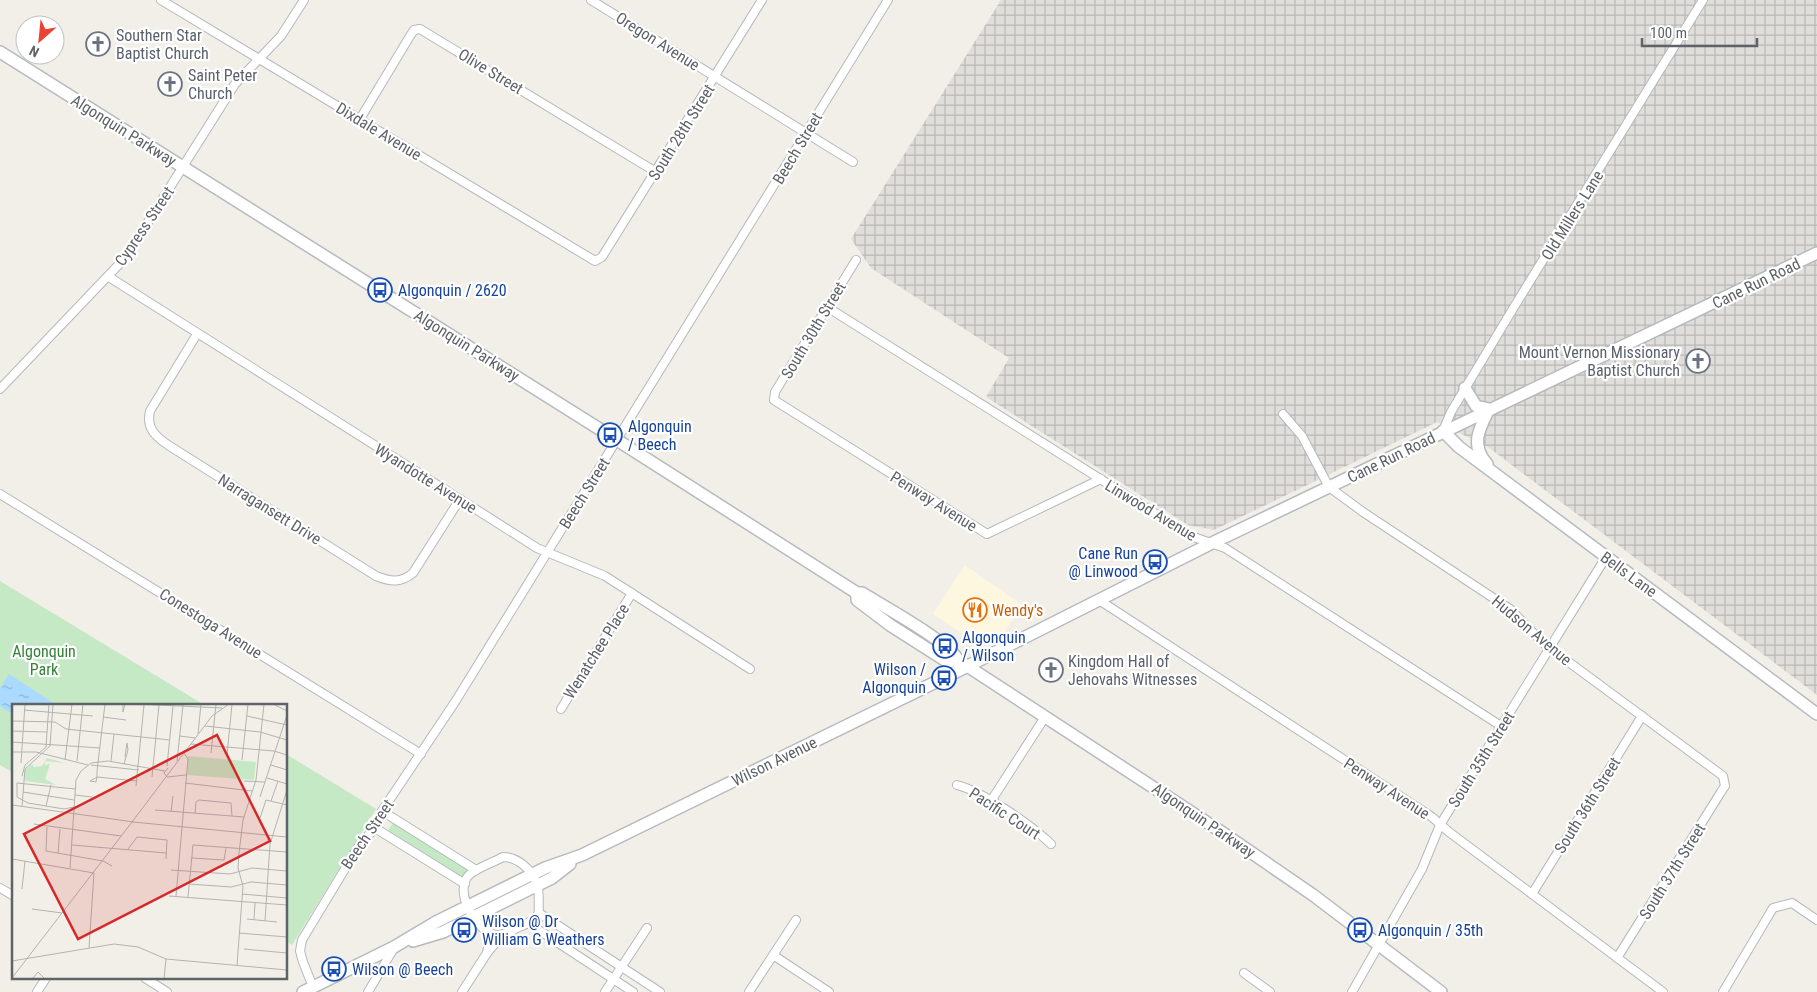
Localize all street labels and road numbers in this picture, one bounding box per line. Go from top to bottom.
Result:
street label: Oregon Avenue [612,8,703,75]
street label: Olive Street [455,45,527,98]
street label: South 28th Street [644,81,719,184]
street label: Algonquin Parkway [68,90,180,171]
street label: Dixdale Avenue [333,99,425,164]
street label: Beech Street [769,109,826,187]
street label: Old Millers Lane [1537,167,1607,263]
street label: Cypress Street [111,183,178,270]
street label: Cane Run Road [1709,254,1803,313]
street label: South 30th Street [777,278,850,382]
street label: Algonquin Parkway [411,305,523,386]
street label: Cane Run Road [1344,428,1438,487]
street label: Wyandotte Avenue [371,439,480,517]
street label: Beech Street [555,454,614,532]
street label: Penway Avenue [887,467,980,536]
street label: Narragansett Drive [215,470,325,549]
street label: Linwood Avenue [1102,476,1200,545]
street label: Bells Lane [1597,548,1661,601]
street label: Conestoga Avenue [156,584,266,663]
street label: Hudson Avenue [1488,591,1575,669]
street label: Wenatchee Place [560,600,633,702]
street label: South 35th Street [1444,708,1519,811]
street label: Wilson Avenue [729,733,820,790]
street label: Penway Avenue [1340,754,1433,823]
street label: South 36th Street [1550,754,1625,857]
street label: Algonquin Parkway [1148,779,1259,862]
street label: Pacific Court [965,783,1044,844]
street label: Beech Street [337,796,398,873]
street label: South 37th Street [1635,820,1710,923]

